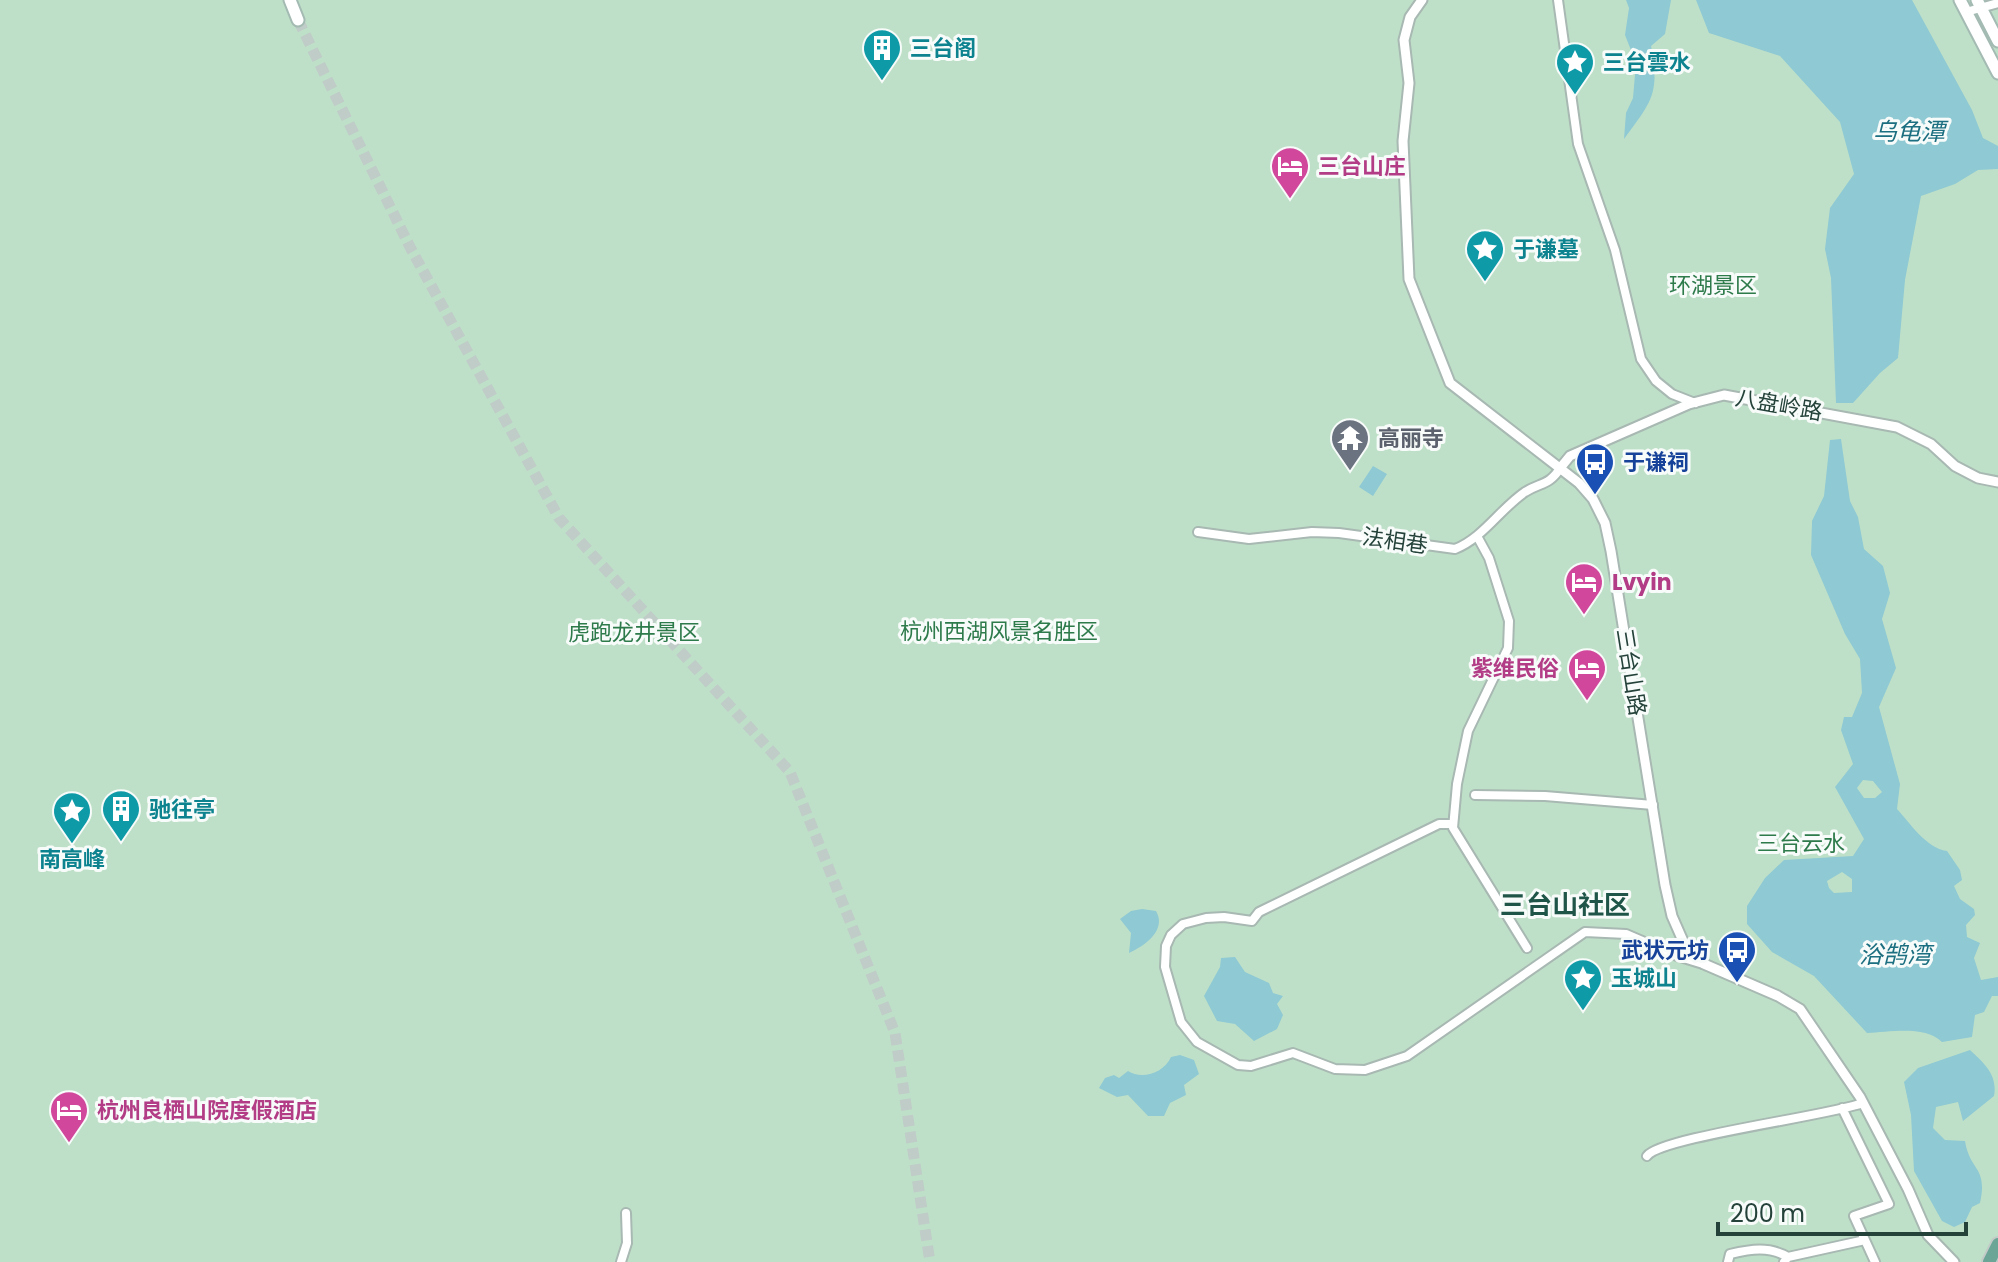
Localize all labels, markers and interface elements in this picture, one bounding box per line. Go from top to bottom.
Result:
building icon: 三台阁 [861,27,903,82]
place label: 三台阁 [910,33,976,64]
place icon: 三台雲水 [1554,41,1596,96]
place label: 三台雲水 [1603,47,1691,78]
water label: 乌龟潭 [1873,115,1949,148]
hotel icon: 三台山庄 [1269,145,1311,200]
place label: 三台山庄 [1318,151,1406,182]
place icon: 于谦墓 [1464,228,1506,283]
place label: 于谦墓 [1513,234,1579,265]
park label: 环湖景区 [1669,270,1757,301]
street label: 八盘岭路 [1733,382,1825,428]
temple icon: 高丽寺 [1329,417,1371,472]
place label: 高丽寺 [1378,423,1444,454]
bus stop icon: 于谦祠 [1574,441,1616,496]
place label: 于谦祠 [1623,447,1689,478]
street label: 法相巷 [1360,521,1430,561]
hotel icon: Lvyin [1563,561,1605,616]
place label: Lvyin [1612,567,1672,598]
park label: 杭州西湖风景名胜区 [900,616,1098,647]
park label: 虎跑龙井景区 [568,617,700,648]
street label: 三台山路 [1609,626,1653,718]
hotel icon: 紫维民俗 [1566,647,1608,702]
place label: 紫维民俗 [1471,653,1559,684]
building icon: 驰往亭 [100,788,142,843]
place icon: 南高峰 [51,790,93,845]
place label: 驰往亭 [149,794,215,825]
park label: 三台云水 [1757,828,1845,859]
place label: 南高峰 [39,844,105,875]
district label: 三台山社区 [1500,887,1630,923]
bus stop icon: 武状元坊 [1716,929,1758,984]
place label: 武状元坊 [1621,935,1709,966]
water label: 浴鹄湾 [1859,938,1935,971]
place icon: 玉城山 [1562,957,1604,1012]
place label: 玉城山 [1611,963,1677,994]
hotel icon: 杭州良栖山院度假酒店 [48,1089,90,1144]
place label: 杭州良栖山院度假酒店 [97,1095,317,1126]
scale bar [1718,1186,1966,1236]
text: 200 m [1730,1197,1805,1230]

